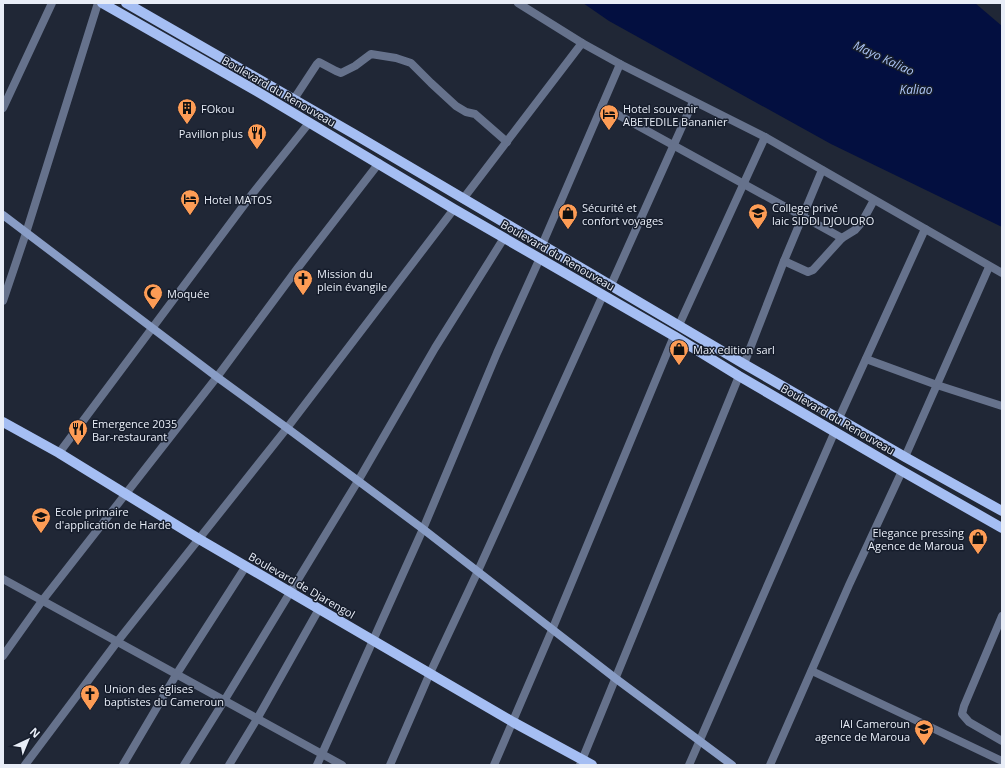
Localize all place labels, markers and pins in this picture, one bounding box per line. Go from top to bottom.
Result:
building icon: FOkou [176,97,198,125]
place label: FOkou [201,101,234,116]
place label: Hotel souvenir ABETEDILE Bananier [623,101,728,129]
hotel icon: Hotel souvenir ABETEDILE Bananier [598,103,620,131]
restaurant icon: Pavillon plus [246,122,268,150]
place label: Pavillon plus [179,126,243,141]
hotel icon: Hotel MATOS [179,188,201,216]
place label: Hotel MATOS [204,192,272,207]
place label: Sécurité et confort voyages [582,200,663,228]
place label: College privé laic SIDDI DJOUORO [772,200,874,228]
shop icon: Sécurité et confort voyages [557,202,579,230]
school or university icon: College privé laic SIDDI DJOUORO [747,202,769,230]
place label: Mission du plein évangile [317,266,387,294]
church icon: Mission du plein évangile [292,268,314,296]
mosque icon: Moquée [142,282,164,310]
place label: Moquée [167,286,209,301]
shop icon: Max edition sarl [668,338,690,366]
place label: Max edition sarl [693,342,775,357]
place label: Emergence 2035 Bar-restaurant [92,416,177,444]
restaurant icon: Emergence 2035 Bar-restaurant [67,418,89,446]
place label: Ecole primaire d'application de Harde [55,504,171,532]
school or university icon: Ecole primaire d'application de Harde [30,506,52,534]
place label: Elegance pressing Agence de Maroua [868,525,964,553]
shop icon: Elegance pressing Agence de Maroua [967,527,989,555]
place label: Union des églises baptistes du Cameroun [104,681,224,709]
church icon: Union des églises baptistes du Cameroun [79,683,101,711]
place label: IAI Cameroun agence de Maroua [815,716,910,744]
school or university icon: IAI Cameroun agence de Maroua [913,718,935,746]

